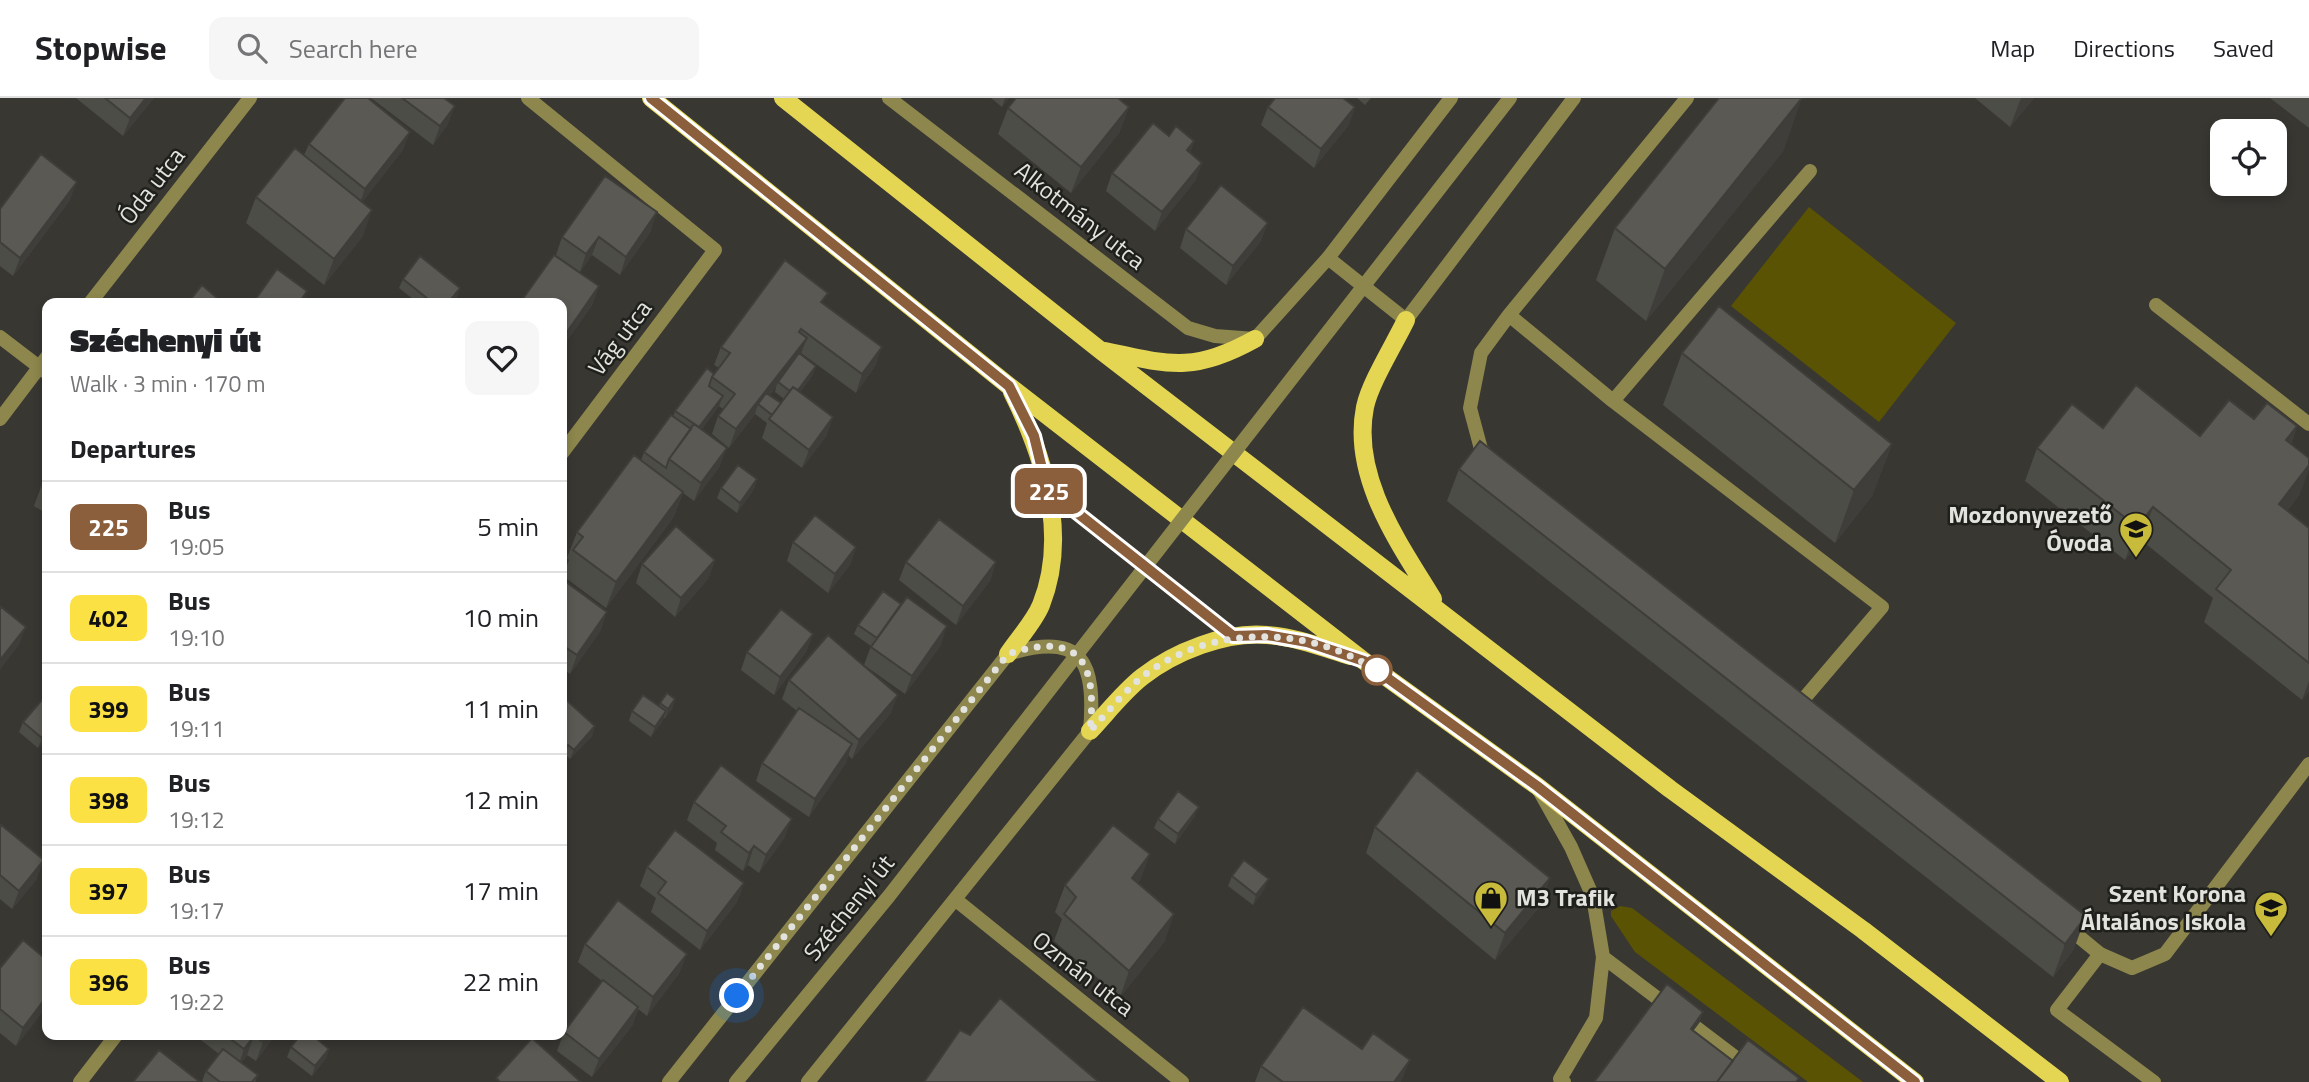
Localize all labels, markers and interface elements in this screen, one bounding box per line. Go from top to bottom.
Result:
search box [209,17,699,80]
text: Stopwise [35,23,167,73]
icon: search [233,29,271,67]
text: Search here [289,29,418,68]
text: Map [1990,30,2035,66]
text: Directions [2073,30,2175,66]
text: Saved [2213,30,2274,66]
map controls [2210,119,2287,196]
button: locate [2210,119,2287,196]
street label: Óda utca [109,139,193,232]
street label: Alkotmány utca [1008,153,1154,278]
street label: Vág utca [579,292,660,383]
text: Széchenyi út [70,315,261,365]
button: heart [465,321,539,395]
text: Walk · 3 min · 170 m [70,366,266,401]
text: Departures [70,429,196,468]
line badge: 225 [1009,468,1089,514]
text: 225 [1029,473,1069,509]
text: Bus [168,490,210,529]
place label: Mozdonyvezető Óvoda [1948,496,2112,560]
text: 5 min [477,507,539,546]
text: 225 [88,509,129,545]
school or university icon: Mozdonyvezető Óvoda [2117,510,2155,559]
text: 19:05 [168,529,225,564]
text: Bus [168,581,210,620]
text: 10 min [463,598,539,637]
text: 402 [88,600,129,636]
text: 19:10 [168,620,225,655]
unlabelled marker [1362,655,1392,685]
text: Bus [168,672,210,711]
text: 11 min [463,689,539,728]
text: 399 [88,691,129,727]
text: 19:11 [168,711,225,746]
text: Bus [168,763,210,802]
text: 12 min [463,780,539,819]
text: 398 [88,782,129,818]
text: 19:12 [168,802,225,837]
street label: Széchenyi út [794,846,903,968]
text: Bus [168,854,210,893]
text: 17 min [463,871,539,910]
text: 397 [88,873,129,909]
place label: Szent Korona Általános Iskola [2081,875,2246,939]
shop icon: M3 Trafik [1472,879,1510,928]
place label: M3 Trafik [1516,879,1616,915]
school or university icon: Szent Korona Általános Iskola [2252,889,2290,938]
text: 19:17 [168,893,225,928]
street label: Ozmán utca [1025,922,1142,1025]
text: Bus [168,945,210,984]
text: 22 min [463,962,539,1001]
text: 396 [88,964,129,1000]
your location [719,978,754,1013]
text: 19:22 [168,984,225,1019]

